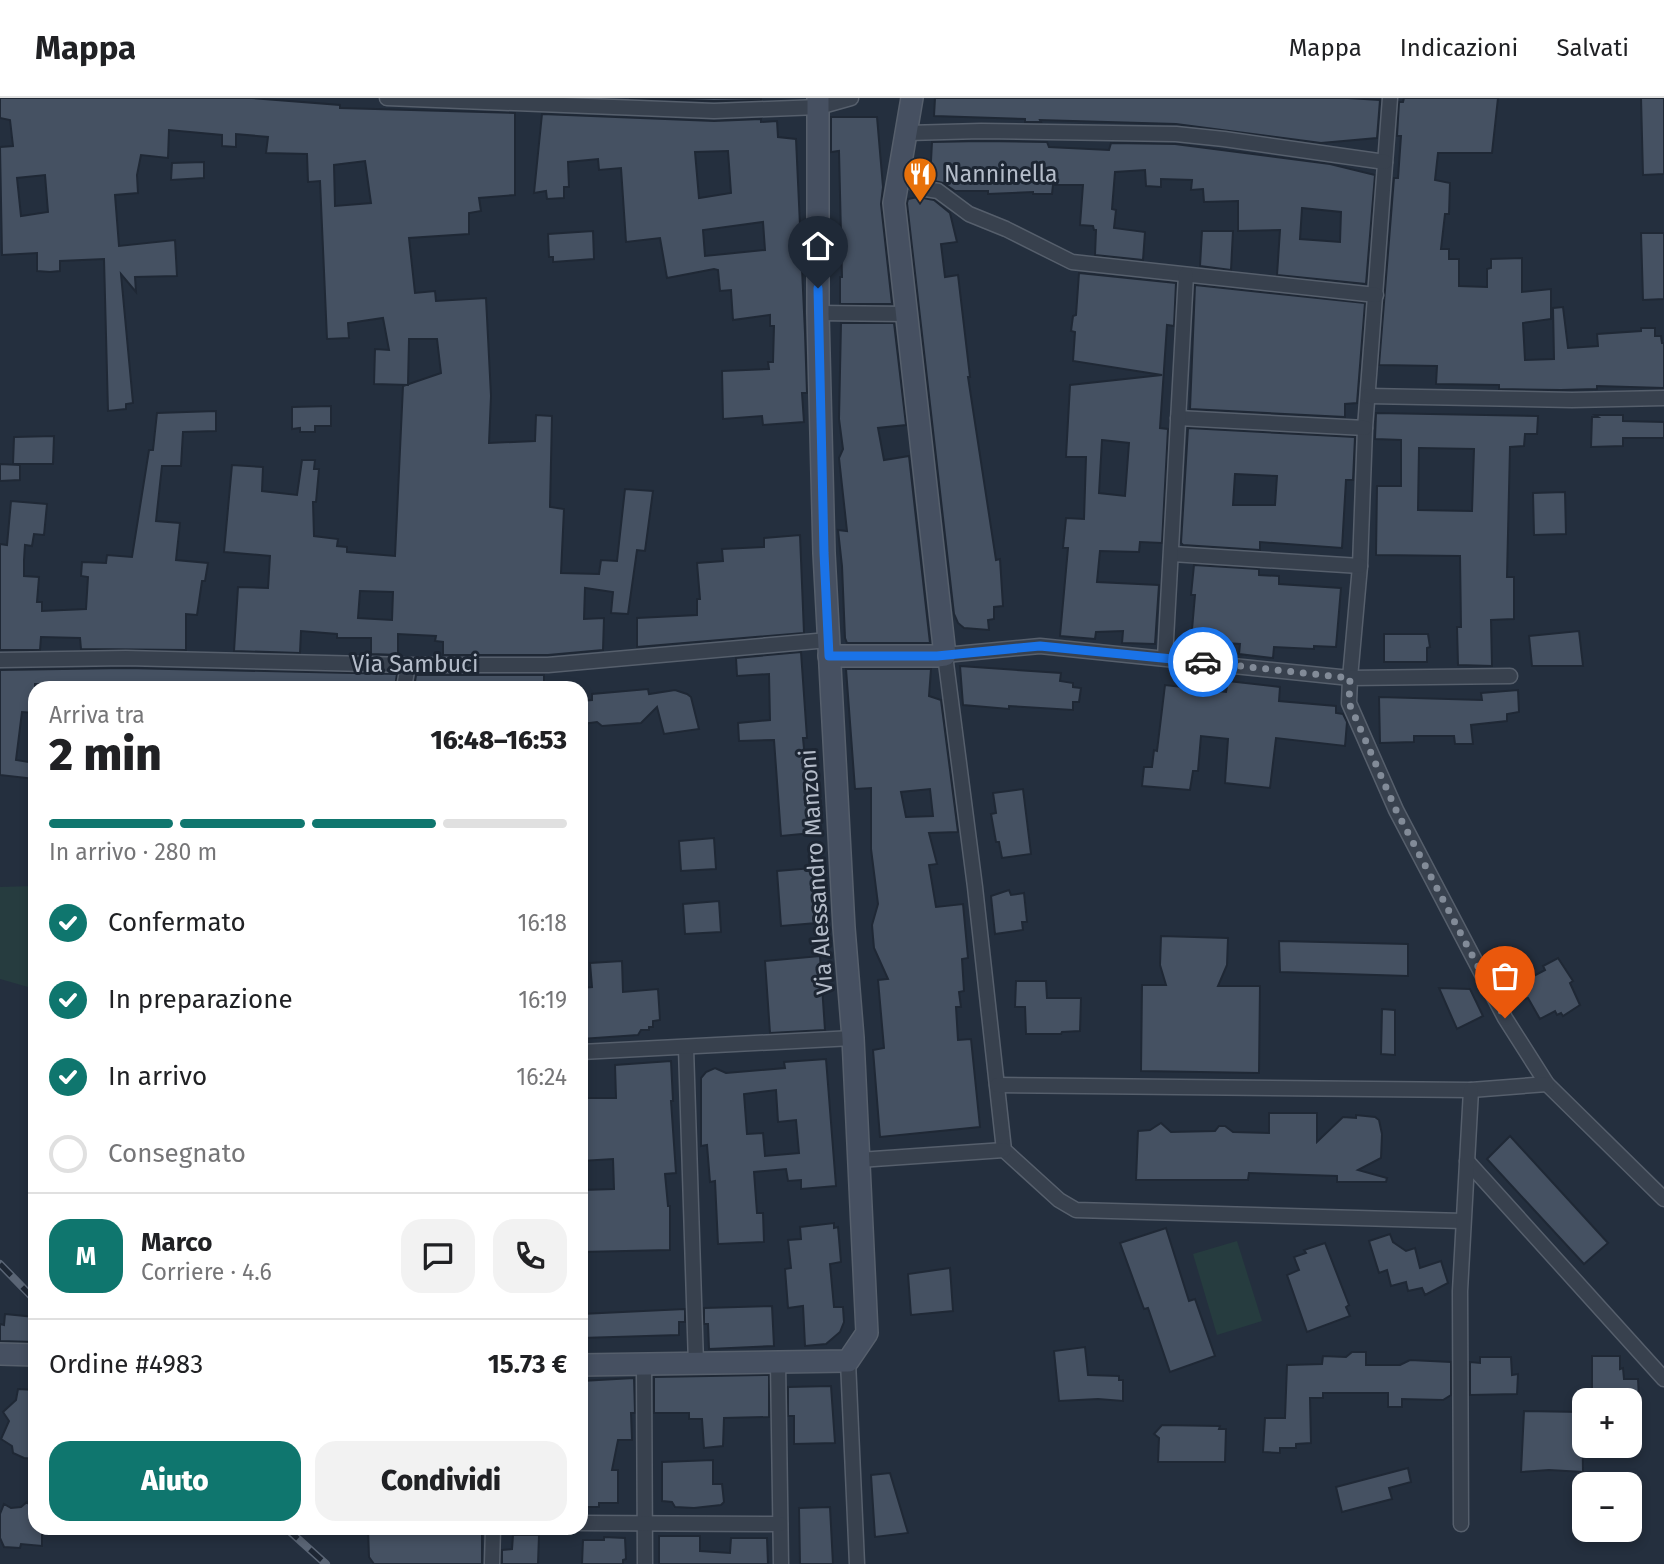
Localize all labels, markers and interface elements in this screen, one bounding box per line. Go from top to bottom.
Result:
text: Mappa [35,28,136,68]
text: Mappa [1289,34,1362,62]
text: Indicazioni [1400,34,1518,62]
text: Salvati [1556,34,1629,62]
restaurant icon: Nanninella [901,155,939,204]
place label: Nanninella [944,160,1058,188]
pin [788,216,848,288]
icon: home [799,227,837,265]
courier [1168,627,1238,697]
icon: car [1184,643,1222,681]
street label: Via Sambuci [351,650,479,678]
text: Arriva tra [49,701,145,729]
text: 16:48–16:53 [430,725,567,756]
text: 2 min [49,727,162,782]
street label: Via Alessandro Manzoni [793,748,839,996]
text: In arrivo · 280 m [49,838,217,866]
icon: check [49,904,87,942]
text: Confermato [108,907,246,938]
text: 16:18 [518,909,567,937]
pin [1475,946,1535,1018]
icon: bag [1486,957,1524,995]
icon: check [49,981,87,1019]
text: In preparazione [108,984,293,1015]
text: 16:19 [518,986,567,1014]
icon: check [49,1058,87,1096]
text: In arrivo [108,1061,207,1092]
text: 16:24 [516,1063,567,1091]
text: Consegnato [108,1138,246,1169]
button: chat [401,1219,475,1293]
button: phone [493,1219,567,1293]
text: Marco [141,1227,212,1258]
text: M [76,1241,96,1272]
text: Corriere · 4.6 [141,1258,272,1286]
text: Ordine #4983 [49,1349,203,1380]
text: 15.73 € [488,1349,567,1380]
map controls [1572,1388,1642,1542]
button: + [1572,1388,1642,1458]
button: Aiuto [49,1441,301,1521]
button: Condividi [315,1441,567,1521]
button: − [1572,1472,1642,1542]

